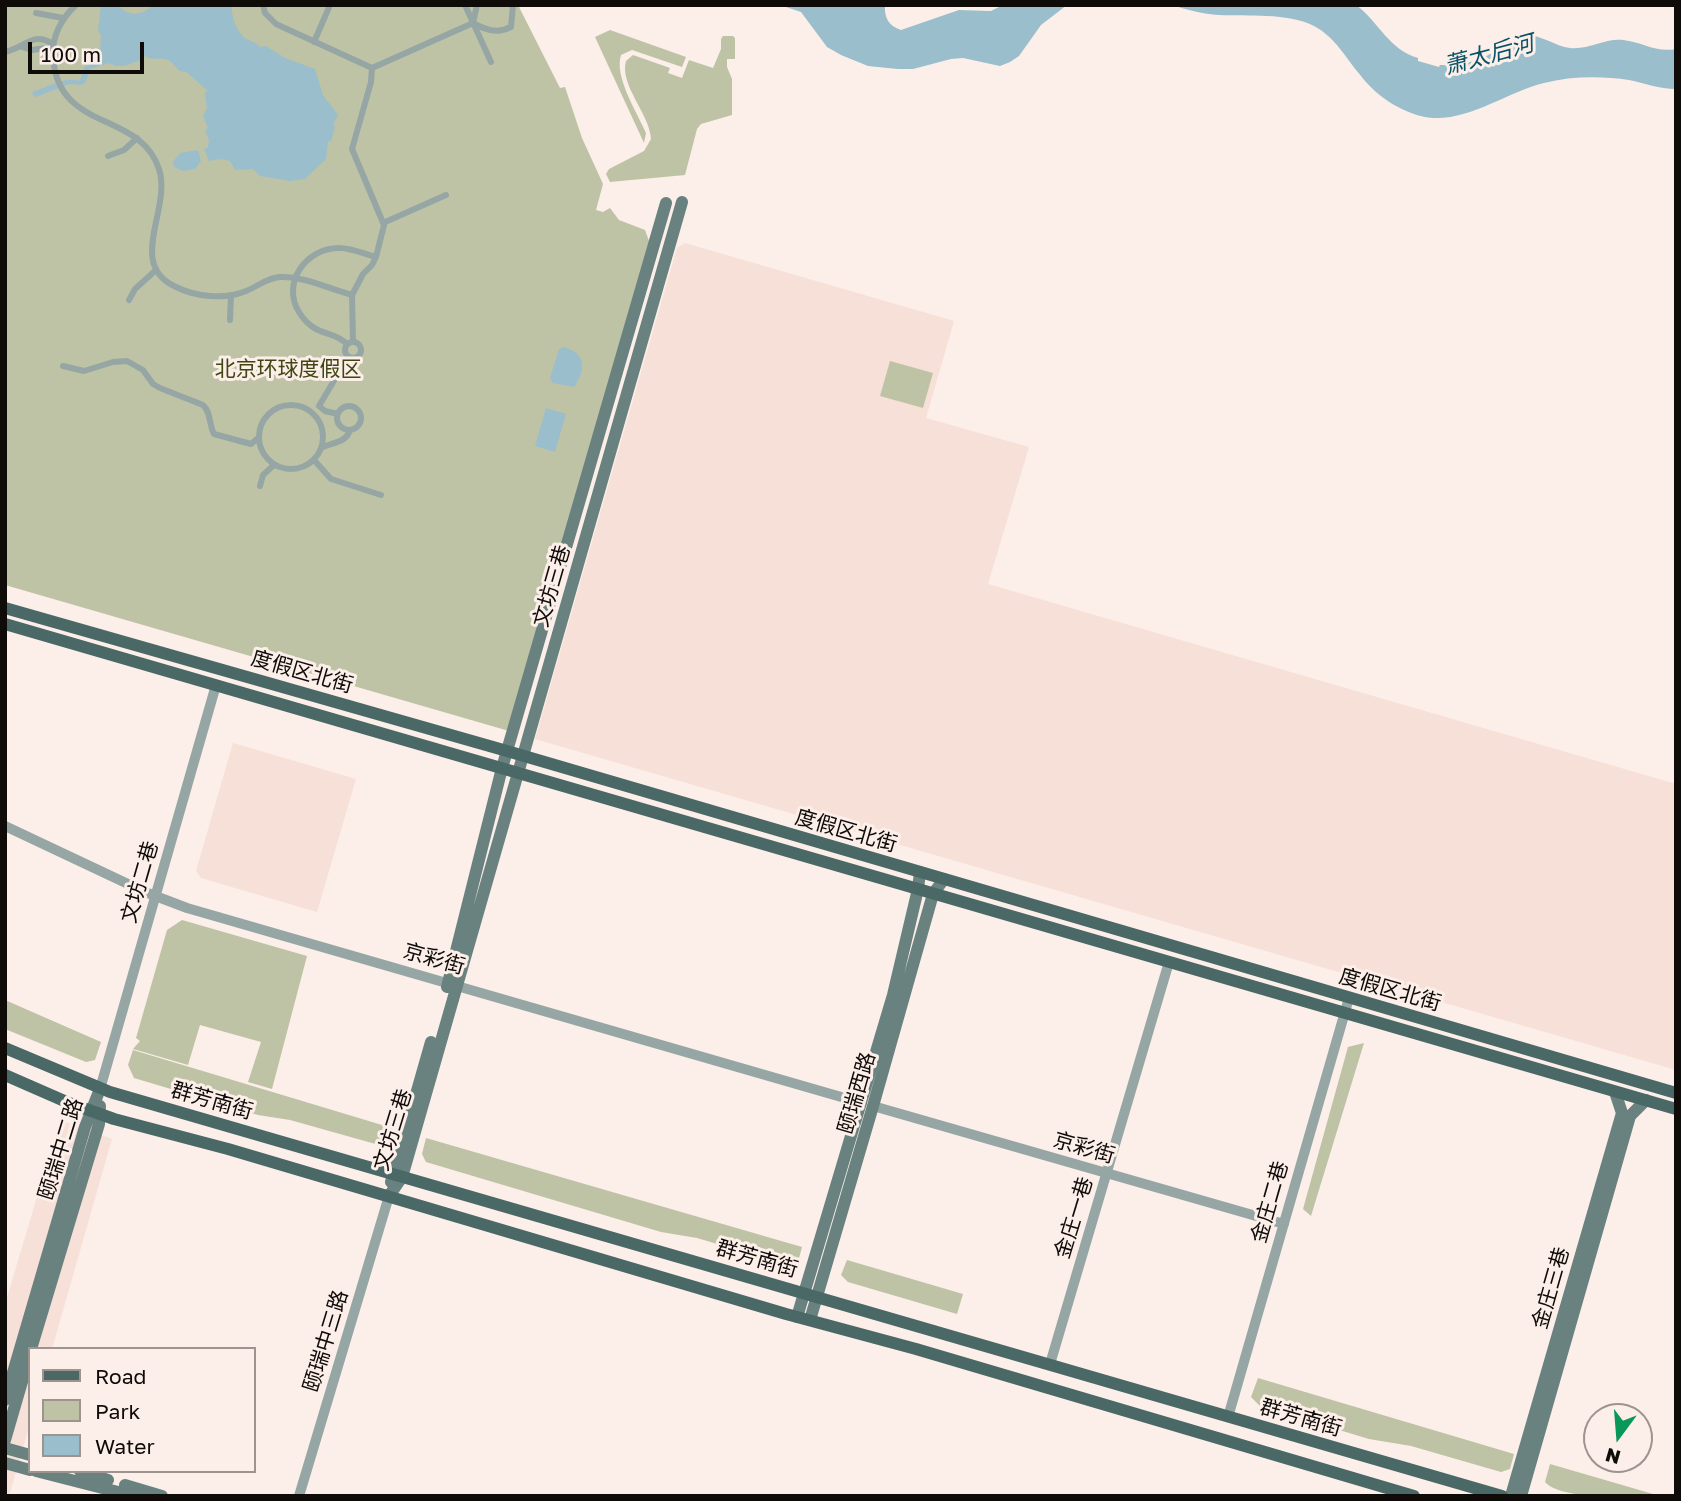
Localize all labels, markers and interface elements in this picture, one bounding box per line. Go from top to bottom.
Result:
scale bar [32,28,147,72]
water label: 萧太后河 [1441,30,1537,80]
text: 100 m [41,41,101,67]
park label: 北京环球度假区 [215,356,361,382]
street label: 文坊三巷 [528,542,576,630]
street label: 度假区北街 [248,645,356,699]
street label: 度假区北街 [792,804,900,858]
street label: 文坊二巷 [116,838,164,926]
street label: 京彩街 [400,938,468,980]
street label: 度假区北街 [1336,963,1444,1017]
street label: 颐瑞西路 [833,1049,881,1137]
street label: 群芳南街 [168,1077,256,1125]
street label: 文坊三巷 [369,1086,417,1174]
street label: 颐瑞中二路 [34,1095,88,1203]
street label: 京彩街 [1050,1127,1118,1169]
street label: 金庄二巷 [1246,1158,1294,1246]
street label: 金庄一巷 [1050,1174,1098,1262]
street label: 群芳南街 [713,1235,801,1283]
street label: 金庄三巷 [1527,1244,1575,1332]
street label: 颐瑞中三路 [299,1287,353,1395]
legend [28,1347,256,1473]
text: Road [95,1363,146,1389]
street label: 群芳南街 [1257,1394,1345,1442]
text: Park [95,1398,140,1424]
north arrow [1583,1403,1653,1473]
text: Water [95,1433,155,1459]
text: N [1603,1444,1623,1470]

